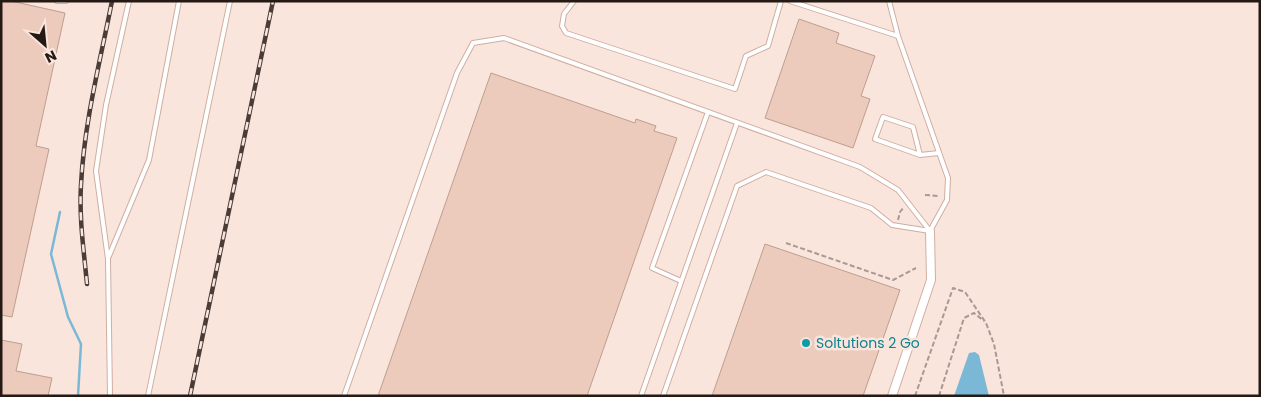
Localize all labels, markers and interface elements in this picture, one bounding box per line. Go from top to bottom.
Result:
north arrow [20,20,70,70]
text: N [42,45,60,68]
place label: Soltutions 2 Go [816,333,920,353]
marker: Soltutions 2 Go [800,337,812,349]

